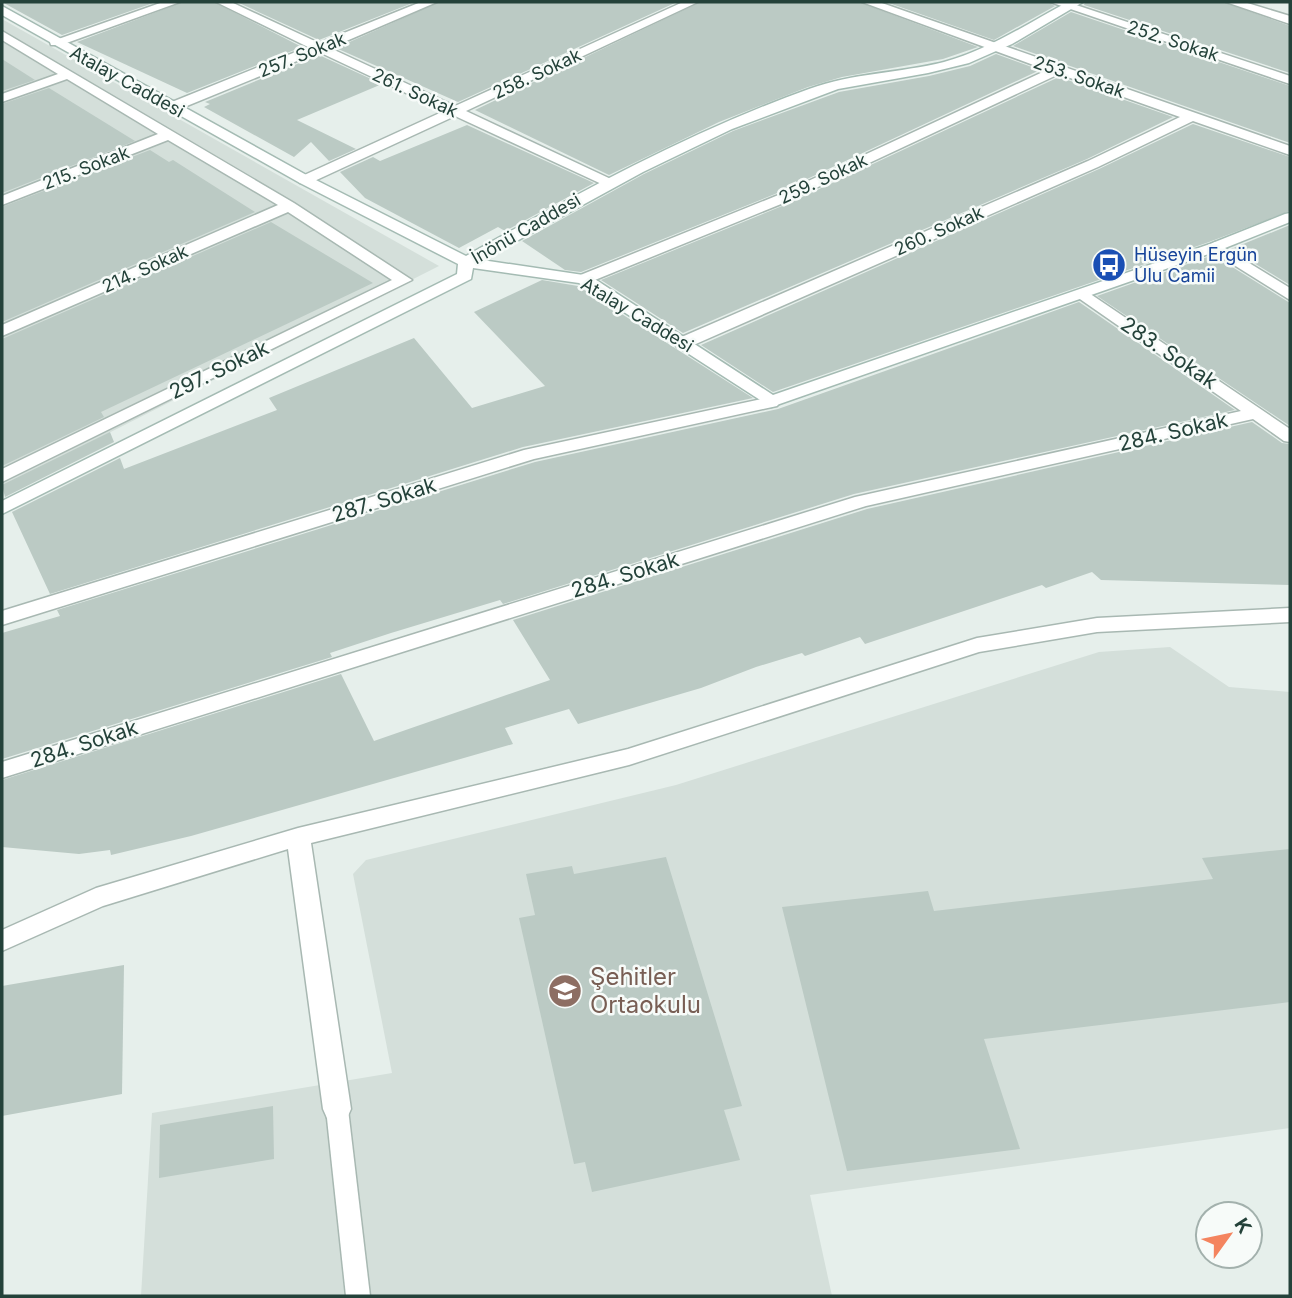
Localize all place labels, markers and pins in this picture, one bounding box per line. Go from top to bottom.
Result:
place label: Hüseyin Ergün Ulu Camii [1134,244,1257,286]
bus stop icon: Hüseyin Ergün Ulu Camii [1090,246,1128,284]
place label: Şehitler Ortaokulu [590,962,701,1019]
school or university icon: Şehitler Ortaokulu [546,972,584,1010]

